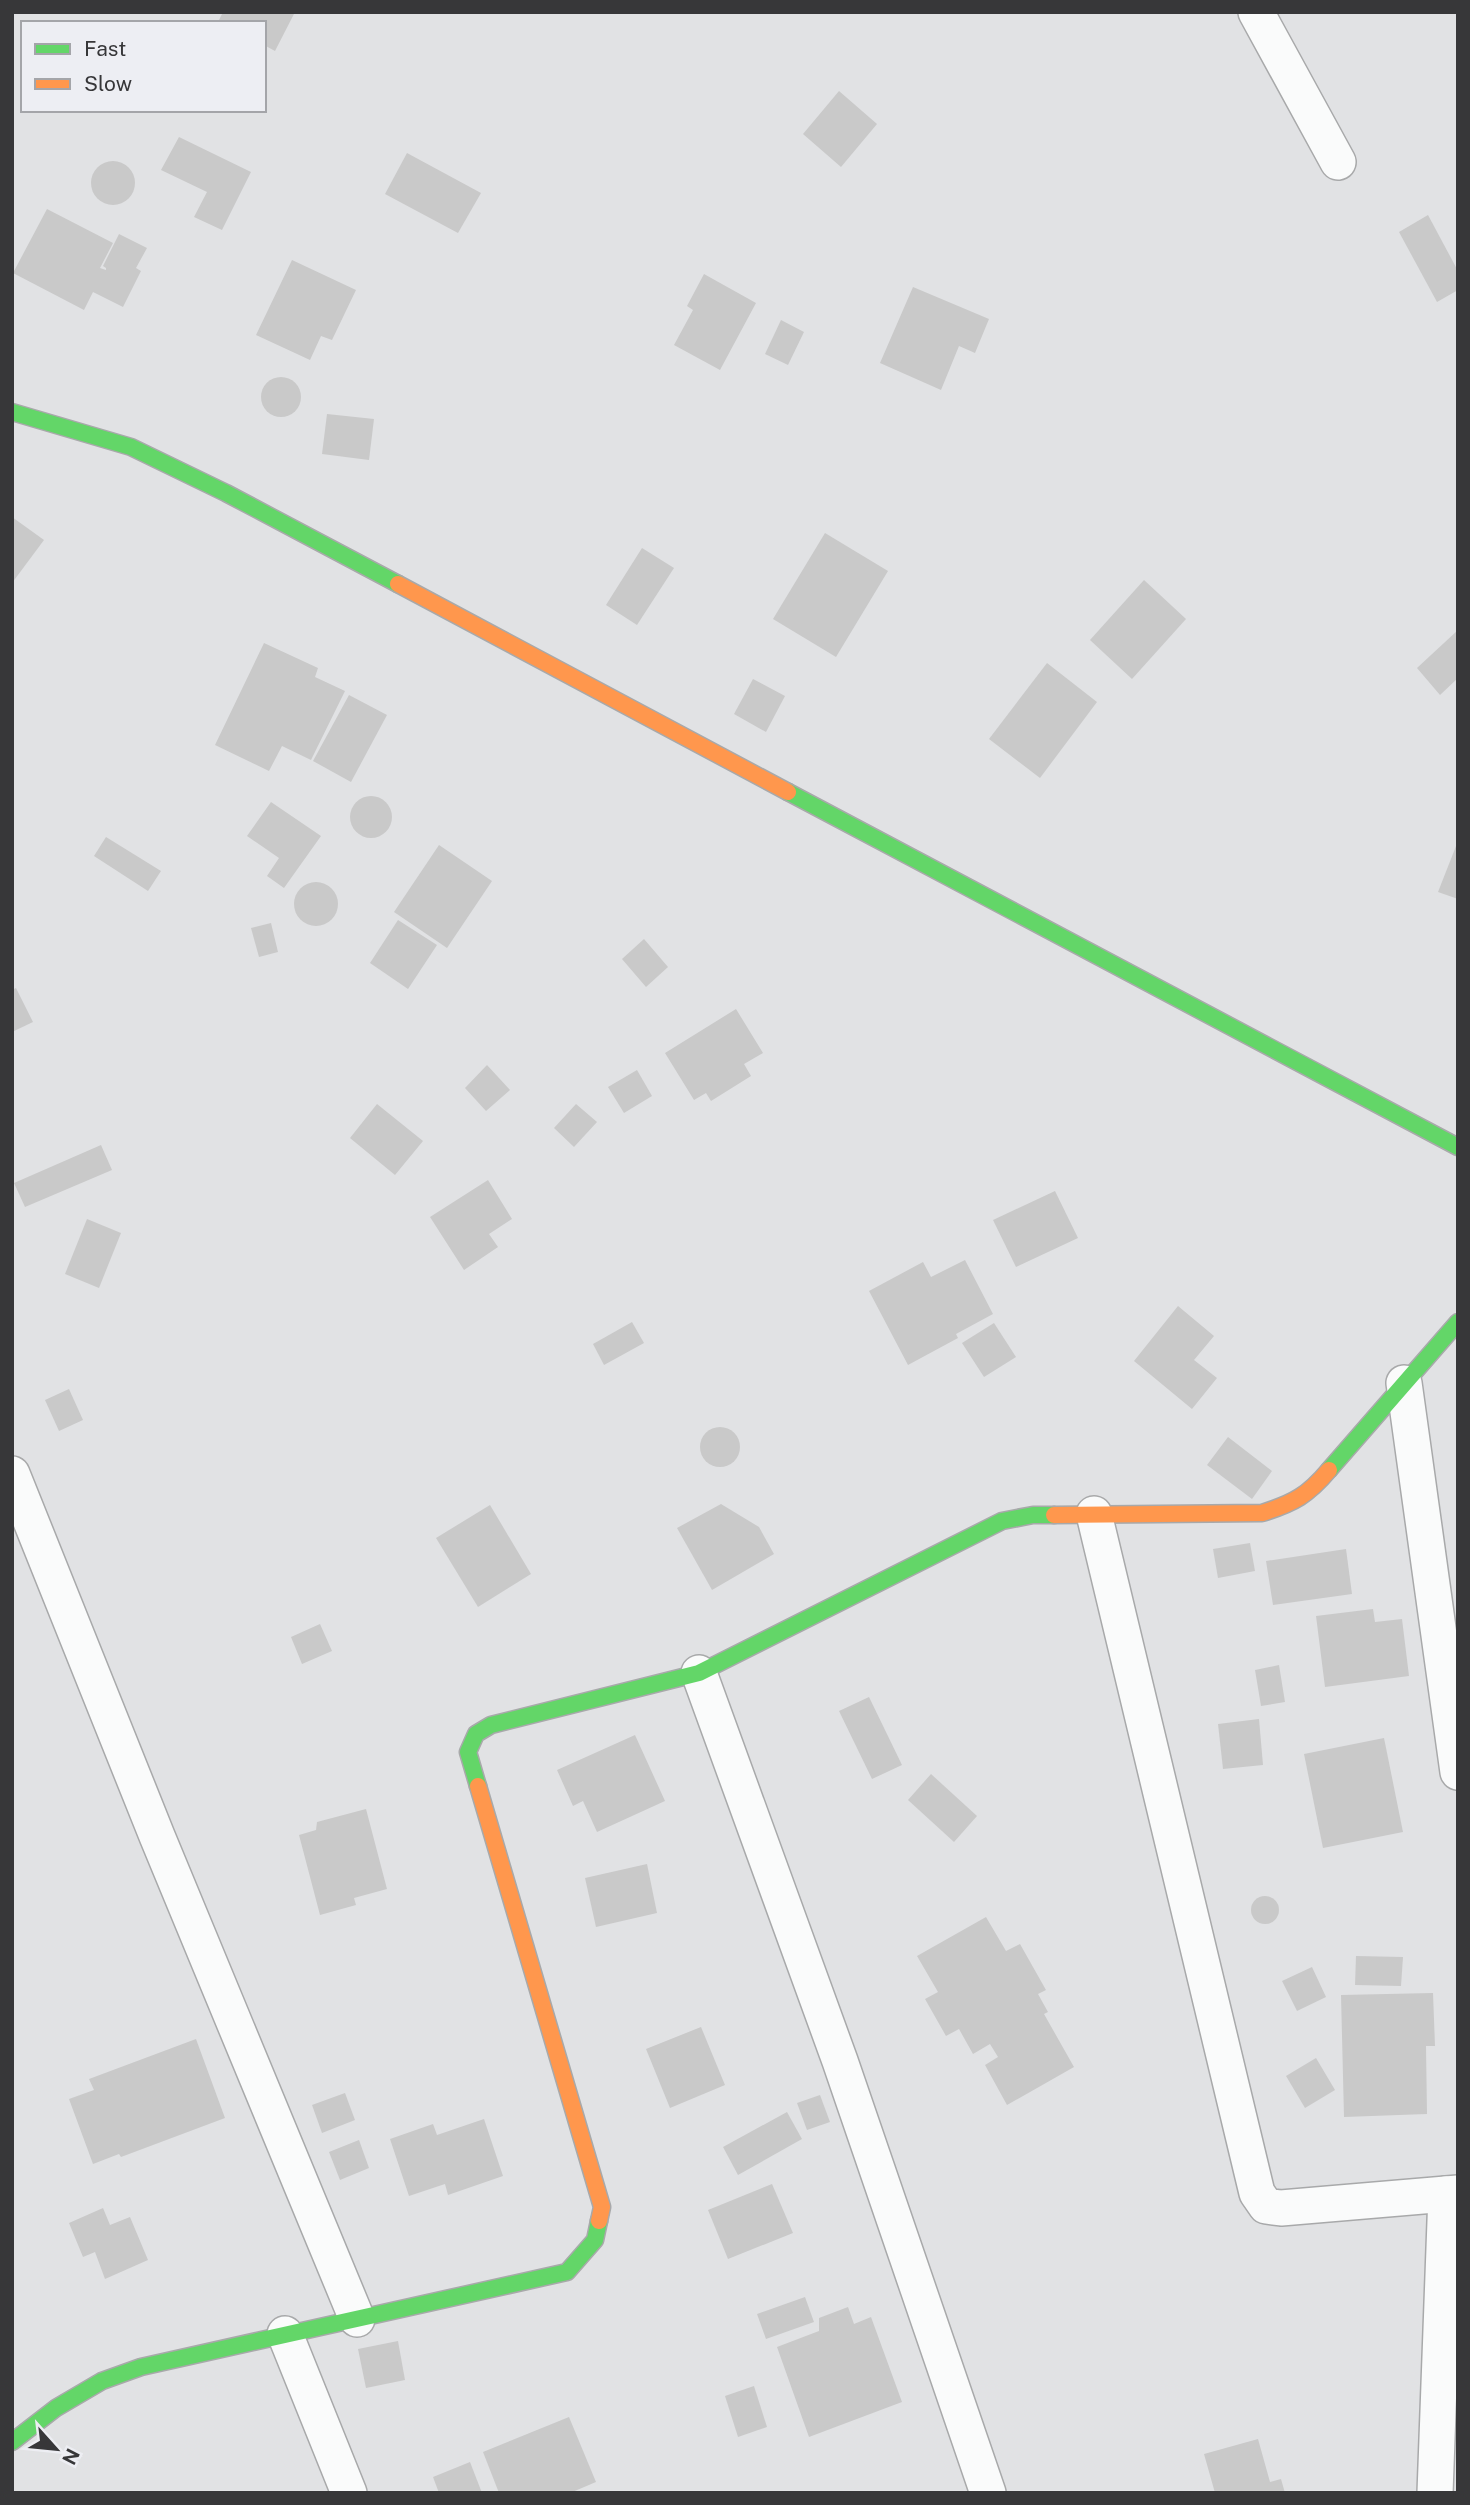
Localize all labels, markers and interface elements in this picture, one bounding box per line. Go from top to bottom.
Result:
legend [21,21,266,112]
text: Fast [84,36,126,61]
text: Slow [84,71,132,96]
north arrow [21,2414,91,2484]
text: N [58,2445,84,2468]

